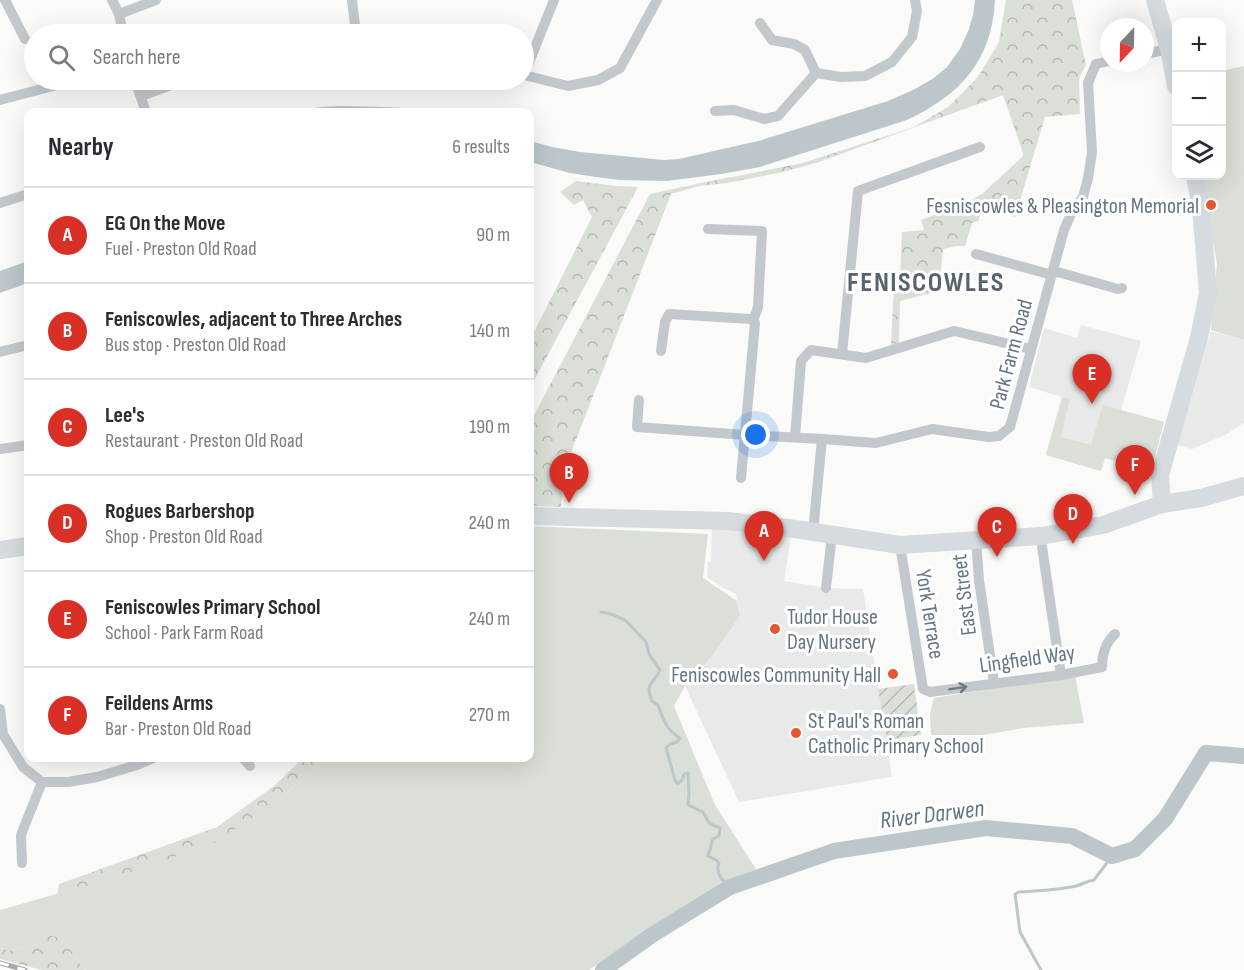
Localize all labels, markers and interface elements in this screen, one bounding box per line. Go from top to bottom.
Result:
north arrow [1100,18,1154,72]
map controls [1172,18,1226,180]
button: + [1172,18,1226,72]
search box [24,24,534,90]
icon: search [45,41,78,74]
text: Search here [93,44,180,71]
button: − [1172,72,1226,126]
button: layers [1172,126,1226,180]
text: Nearby [48,132,114,163]
text: 6 results [452,135,510,159]
place label: Fesniscowles & Pleasington Memorial [926,193,1199,220]
marker: Fesniscowles & Pleasington Memorial [1204,198,1218,212]
text: EG On the Move [105,210,225,237]
text: A [63,223,72,247]
text: 90 m [476,223,510,247]
text: Fuel · Preston Old Road [105,237,257,261]
district label: FENISCOWLES [847,266,1005,299]
street label: Park Farm Road [984,296,1039,412]
text: Feniscowles, adjacent to Three Arches [105,306,402,333]
text: B [63,319,72,343]
text: 140 m [470,319,510,343]
text: Bus stop · Preston Old Road [105,333,286,357]
pin: E [1072,354,1112,404]
text: Lee's [105,402,145,429]
text: C [62,415,73,439]
text: 190 m [469,415,510,439]
your location [741,420,770,449]
text: Restaurant · Preston Old Road [105,429,303,453]
pin: F [1116,446,1154,495]
pin: B [550,454,588,503]
pin: D [1054,494,1092,544]
text: Rogues Barbershop [105,498,255,525]
pin: C [978,508,1016,557]
text: D [62,511,73,535]
text: 240 m [469,511,510,535]
pin: A [744,512,783,561]
text: Shop · Preston Old Road [105,525,263,549]
street label: East Street [946,552,983,637]
street label: York Terrace [909,568,950,661]
text: Feniscowles Primary School [105,594,321,621]
place label: Tudor House Day Nursery [787,604,878,656]
text: E [63,607,72,631]
text: 240 m [469,607,510,631]
text: School · Park Farm Road [105,621,263,645]
marker: Tudor House Day Nursery [768,622,782,636]
street label: Lingfield Way [978,639,1077,680]
place label: Feniscowles Community Hall [671,662,881,689]
marker: Feniscowles Community Hall [886,667,900,681]
one-way arrow [947,683,967,694]
text: Feildens Arms [105,690,213,717]
text: F [63,703,72,727]
text: 270 m [469,703,510,727]
place label: St Paul's Roman Catholic Primary School [808,708,984,760]
text: Bar · Preston Old Road [105,717,251,741]
marker: St Paul's Roman Catholic Primary School [789,726,803,740]
water label: River Darwen [878,794,986,835]

